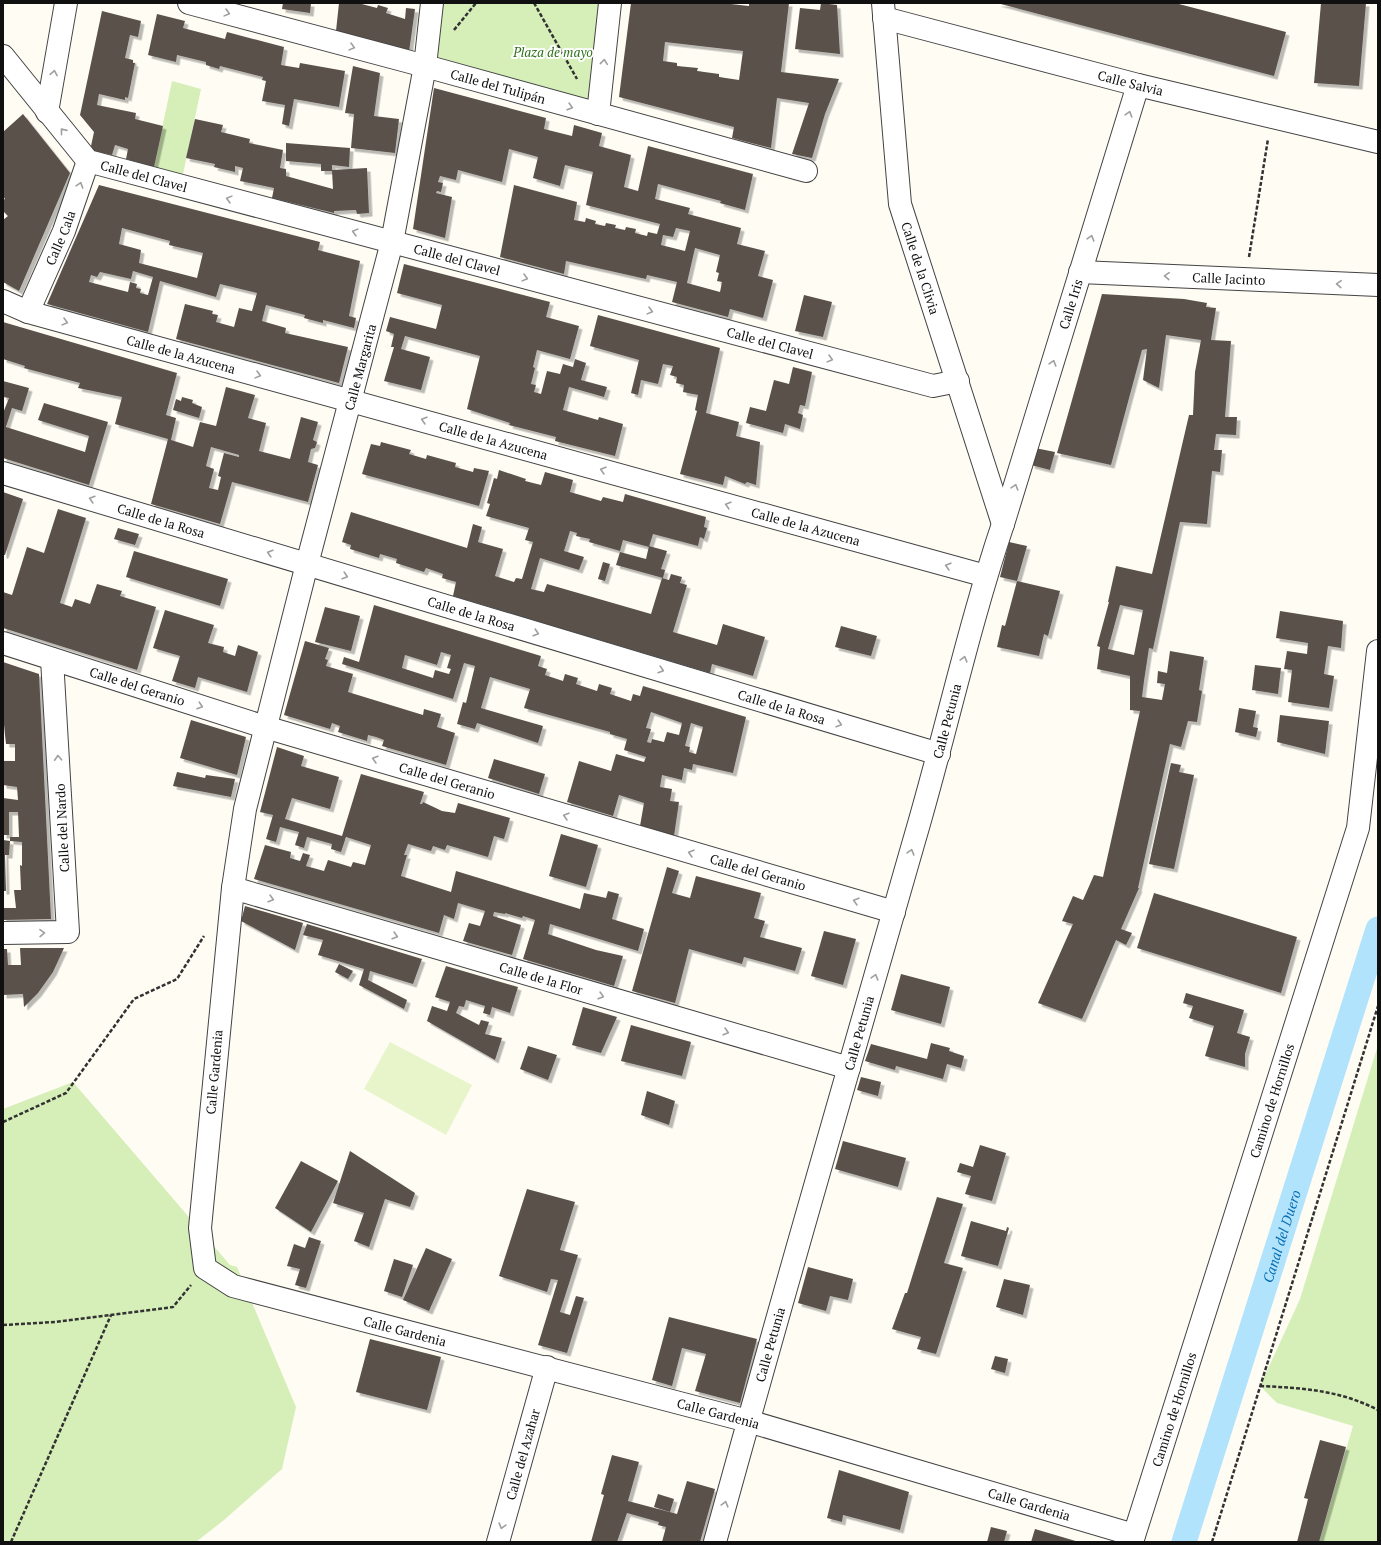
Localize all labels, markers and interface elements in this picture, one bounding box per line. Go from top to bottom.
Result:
one-way arrow [223,8,230,17]
one-way arrow [349,42,355,50]
park label: Plaza de mayo [512,43,593,61]
one-way arrow [599,59,608,65]
street label: Calle del Tulipán [448,64,548,108]
street label: Calle Salvia [1096,66,1166,100]
one-way arrow [49,70,58,77]
one-way arrow [567,102,573,110]
one-way arrow [1124,111,1133,118]
one-way arrow [60,128,67,135]
street label: Calle del Clavel [99,156,189,196]
one-way arrow [75,182,83,189]
one-way arrow [226,195,233,204]
street label: Calle Cala [41,207,80,268]
street label: Calle de la Clivia [897,219,944,317]
one-way arrow [352,228,359,237]
one-way arrow [1086,235,1095,242]
street label: Calle del Clavel [412,239,502,279]
street label: Calle Jacinto [1192,268,1266,289]
one-way arrow [1164,271,1170,280]
one-way arrow [522,273,528,281]
street label: Calle Iris [1054,277,1087,331]
one-way arrow [1336,279,1342,288]
one-way arrow [647,306,654,315]
one-way arrow [62,317,69,326]
street label: Calle Margarita [340,321,380,412]
street label: Calle del Clavel [725,322,816,363]
street label: Calle de la Azucena [124,331,238,378]
one-way arrow [826,354,833,363]
one-way arrow [1048,359,1057,366]
one-way arrow [254,370,261,379]
one-way arrow [421,416,428,425]
street label: Calle de la Azucena [437,417,550,464]
one-way arrow [600,466,607,475]
one-way arrow [1010,484,1019,491]
one-way arrow [89,495,96,504]
street label: Calle de la Rosa [115,499,207,542]
one-way arrow [725,501,732,510]
street label: Calle de la Azucena [749,503,863,550]
one-way arrow [267,549,274,558]
one-way arrow [945,562,952,571]
one-way arrow [341,571,348,580]
street label: Calle de la Rosa [425,592,518,635]
one-way arrow [533,628,540,637]
one-way arrow [959,656,968,663]
street label: Calle del Geranio [87,662,187,710]
one-way arrow [657,665,664,674]
street label: Calle Petunia [928,681,965,761]
street label: Calle de la Rosa [736,685,828,729]
one-way arrow [196,701,203,710]
one-way arrow [835,719,842,728]
one-way arrow [53,755,62,761]
one-way arrow [371,755,378,764]
street label: Calle del Geranio [397,758,497,803]
street label: Calle del Nardo [51,783,73,873]
one-way arrow [563,812,570,821]
one-way arrow [688,849,695,858]
street label: Calle del Geranio [708,849,808,895]
one-way arrow [906,849,915,856]
one-way arrow [267,894,274,903]
one-way arrow [853,897,860,906]
one-way arrow [39,928,45,937]
one-way arrow [392,931,399,940]
street label: Calle de la Flor [497,957,585,999]
one-way arrow [870,974,879,981]
one-way arrow [597,991,604,1000]
street label: Calle Petunia [840,993,878,1072]
one-way arrow [722,1027,729,1036]
street label: Calle Gardenia [201,1028,227,1115]
street label: Camino de Hornillos [1245,1041,1298,1160]
water label: Canal del Duero [1257,1187,1304,1285]
street label: Calle Petunia [751,1305,789,1384]
street label: Calle Gardenia [361,1312,449,1351]
street label: Camino de Hornillos [1147,1350,1201,1469]
street label: Calle Gardenia [675,1394,762,1433]
street label: Calle del Azahar [501,1407,544,1502]
street label: Calle Gardenia [986,1483,1073,1525]
one-way arrow [720,1501,729,1508]
one-way arrow [499,1523,507,1529]

